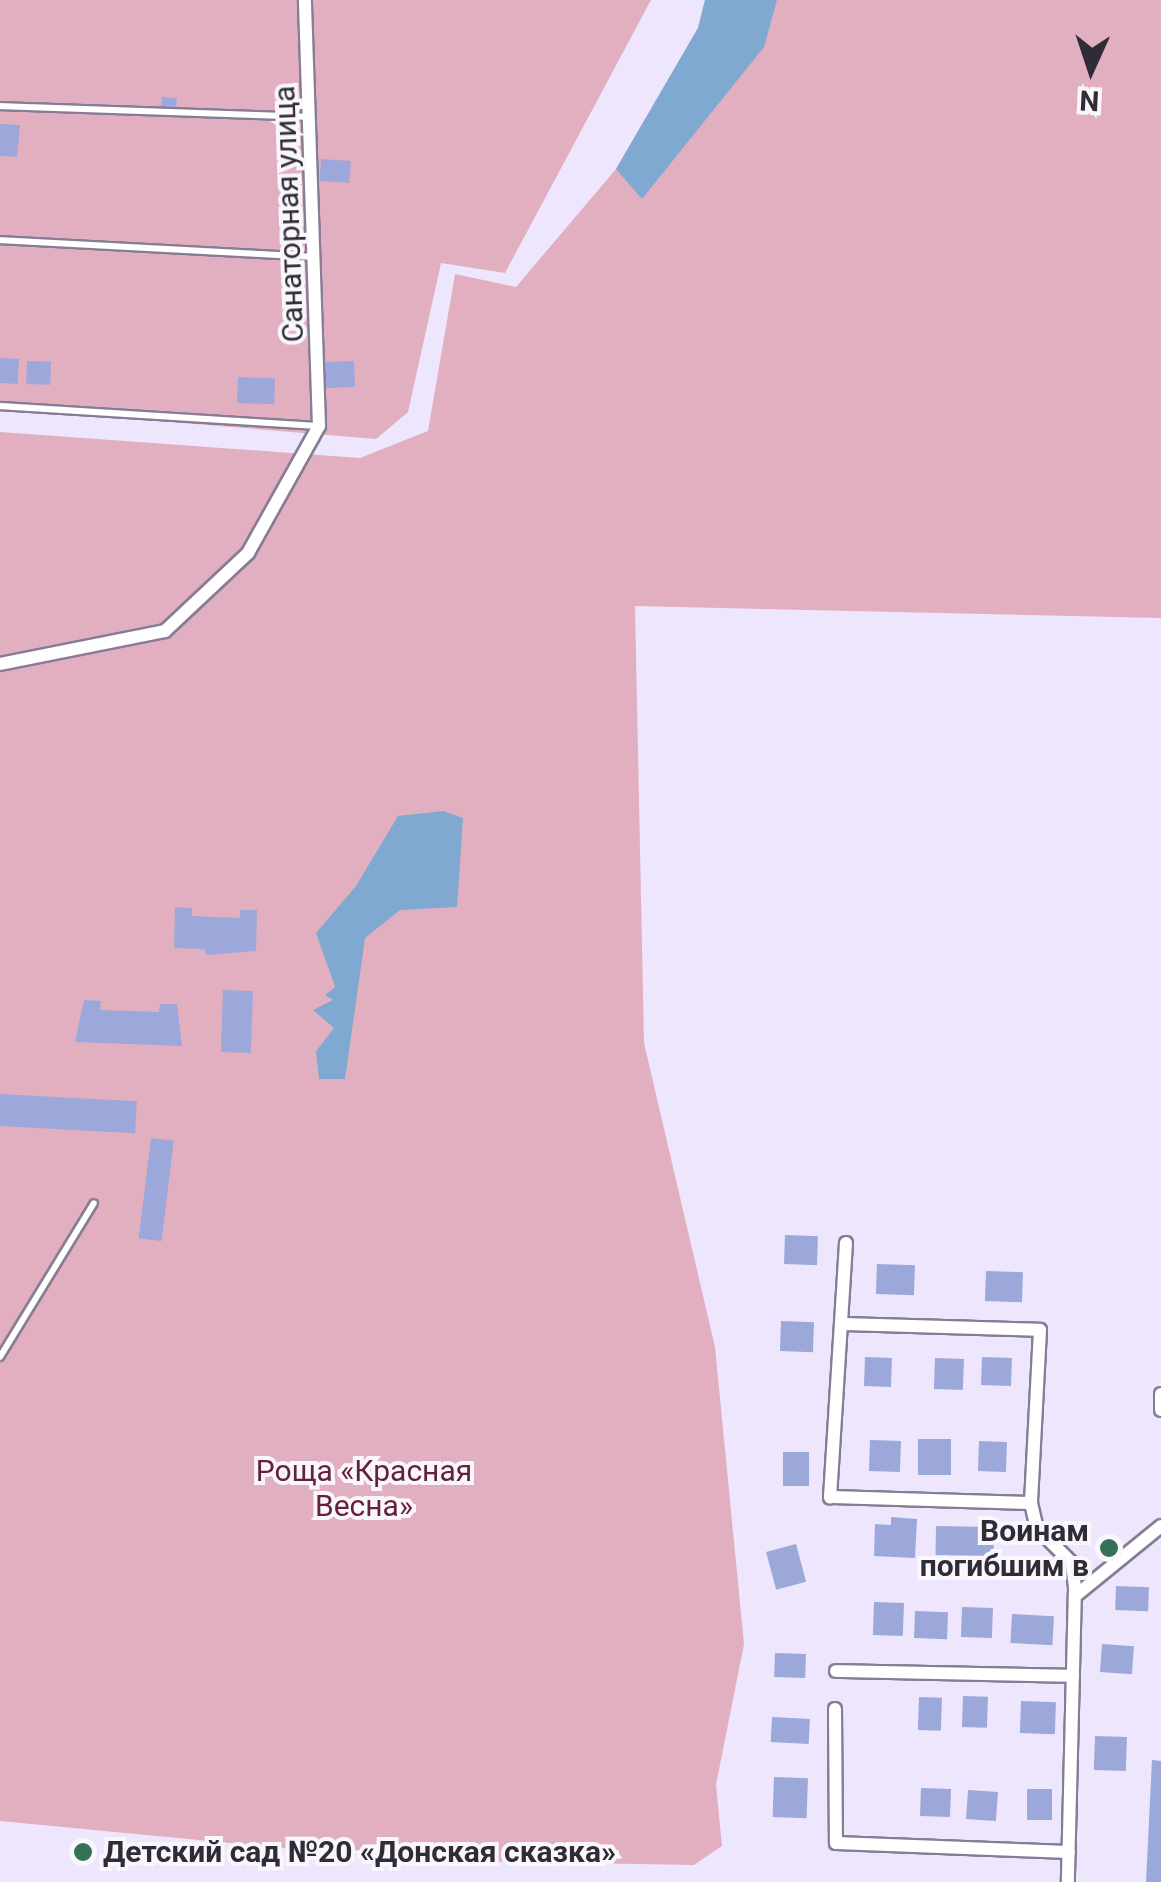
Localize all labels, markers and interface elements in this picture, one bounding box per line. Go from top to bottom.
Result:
north arrow [1041,20,1141,120]
text: N [1079,83,1100,117]
street label: Санаторная улица [267,85,311,343]
park label: Роща «Красная Весна» [256,1453,472,1524]
place label: Воинам погибшим в [920,1513,1089,1584]
marker: Воинам погибшим в [1098,1537,1120,1559]
place label: Детский сад №20 «Донская сказка» [103,1834,616,1870]
marker: Детский сад №20 «Донская сказка» [72,1841,94,1863]

